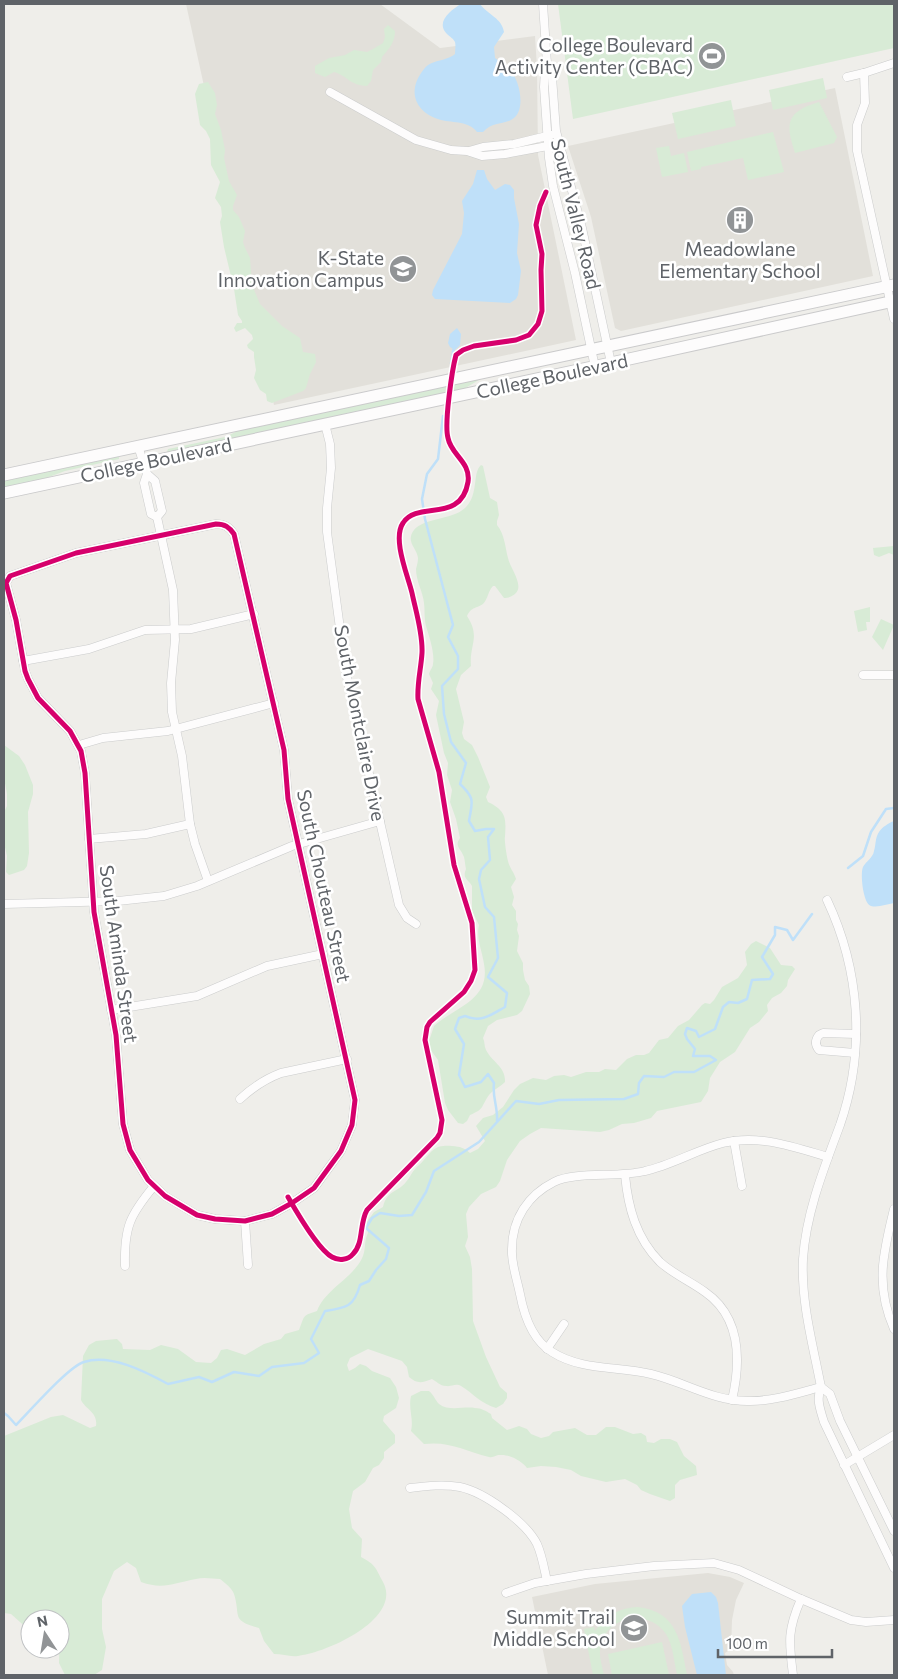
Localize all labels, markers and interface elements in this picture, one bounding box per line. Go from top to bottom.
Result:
place label: College Boulevard Activity Center (CBAC) [495,33,693,78]
sports icon: College Boulevard Activity Center (CBAC) [697,41,727,71]
street label: South Valley Road [547,136,606,292]
building icon: Meadowlane Elementary School [725,205,755,235]
place label: Meadowlane Elementary School [659,237,821,282]
place label: K-State Innovation Campus [218,246,384,291]
school or university icon: K-State Innovation Campus [388,254,418,284]
street label: College Boulevard [474,348,630,403]
street label: College Boulevard [78,432,234,487]
street label: South Montclaire Drive [330,623,391,823]
street label: South Chouteau Street [293,787,356,985]
street label: South Aminda Street [96,864,143,1044]
place label: Summit Trail Middle School [493,1605,615,1650]
north arrow [20,1609,70,1659]
text: N [35,1611,49,1630]
school or university icon: Summit Trail Middle School [619,1613,649,1643]
scale bar [718,1626,832,1658]
text: 100 m [726,1634,768,1652]

